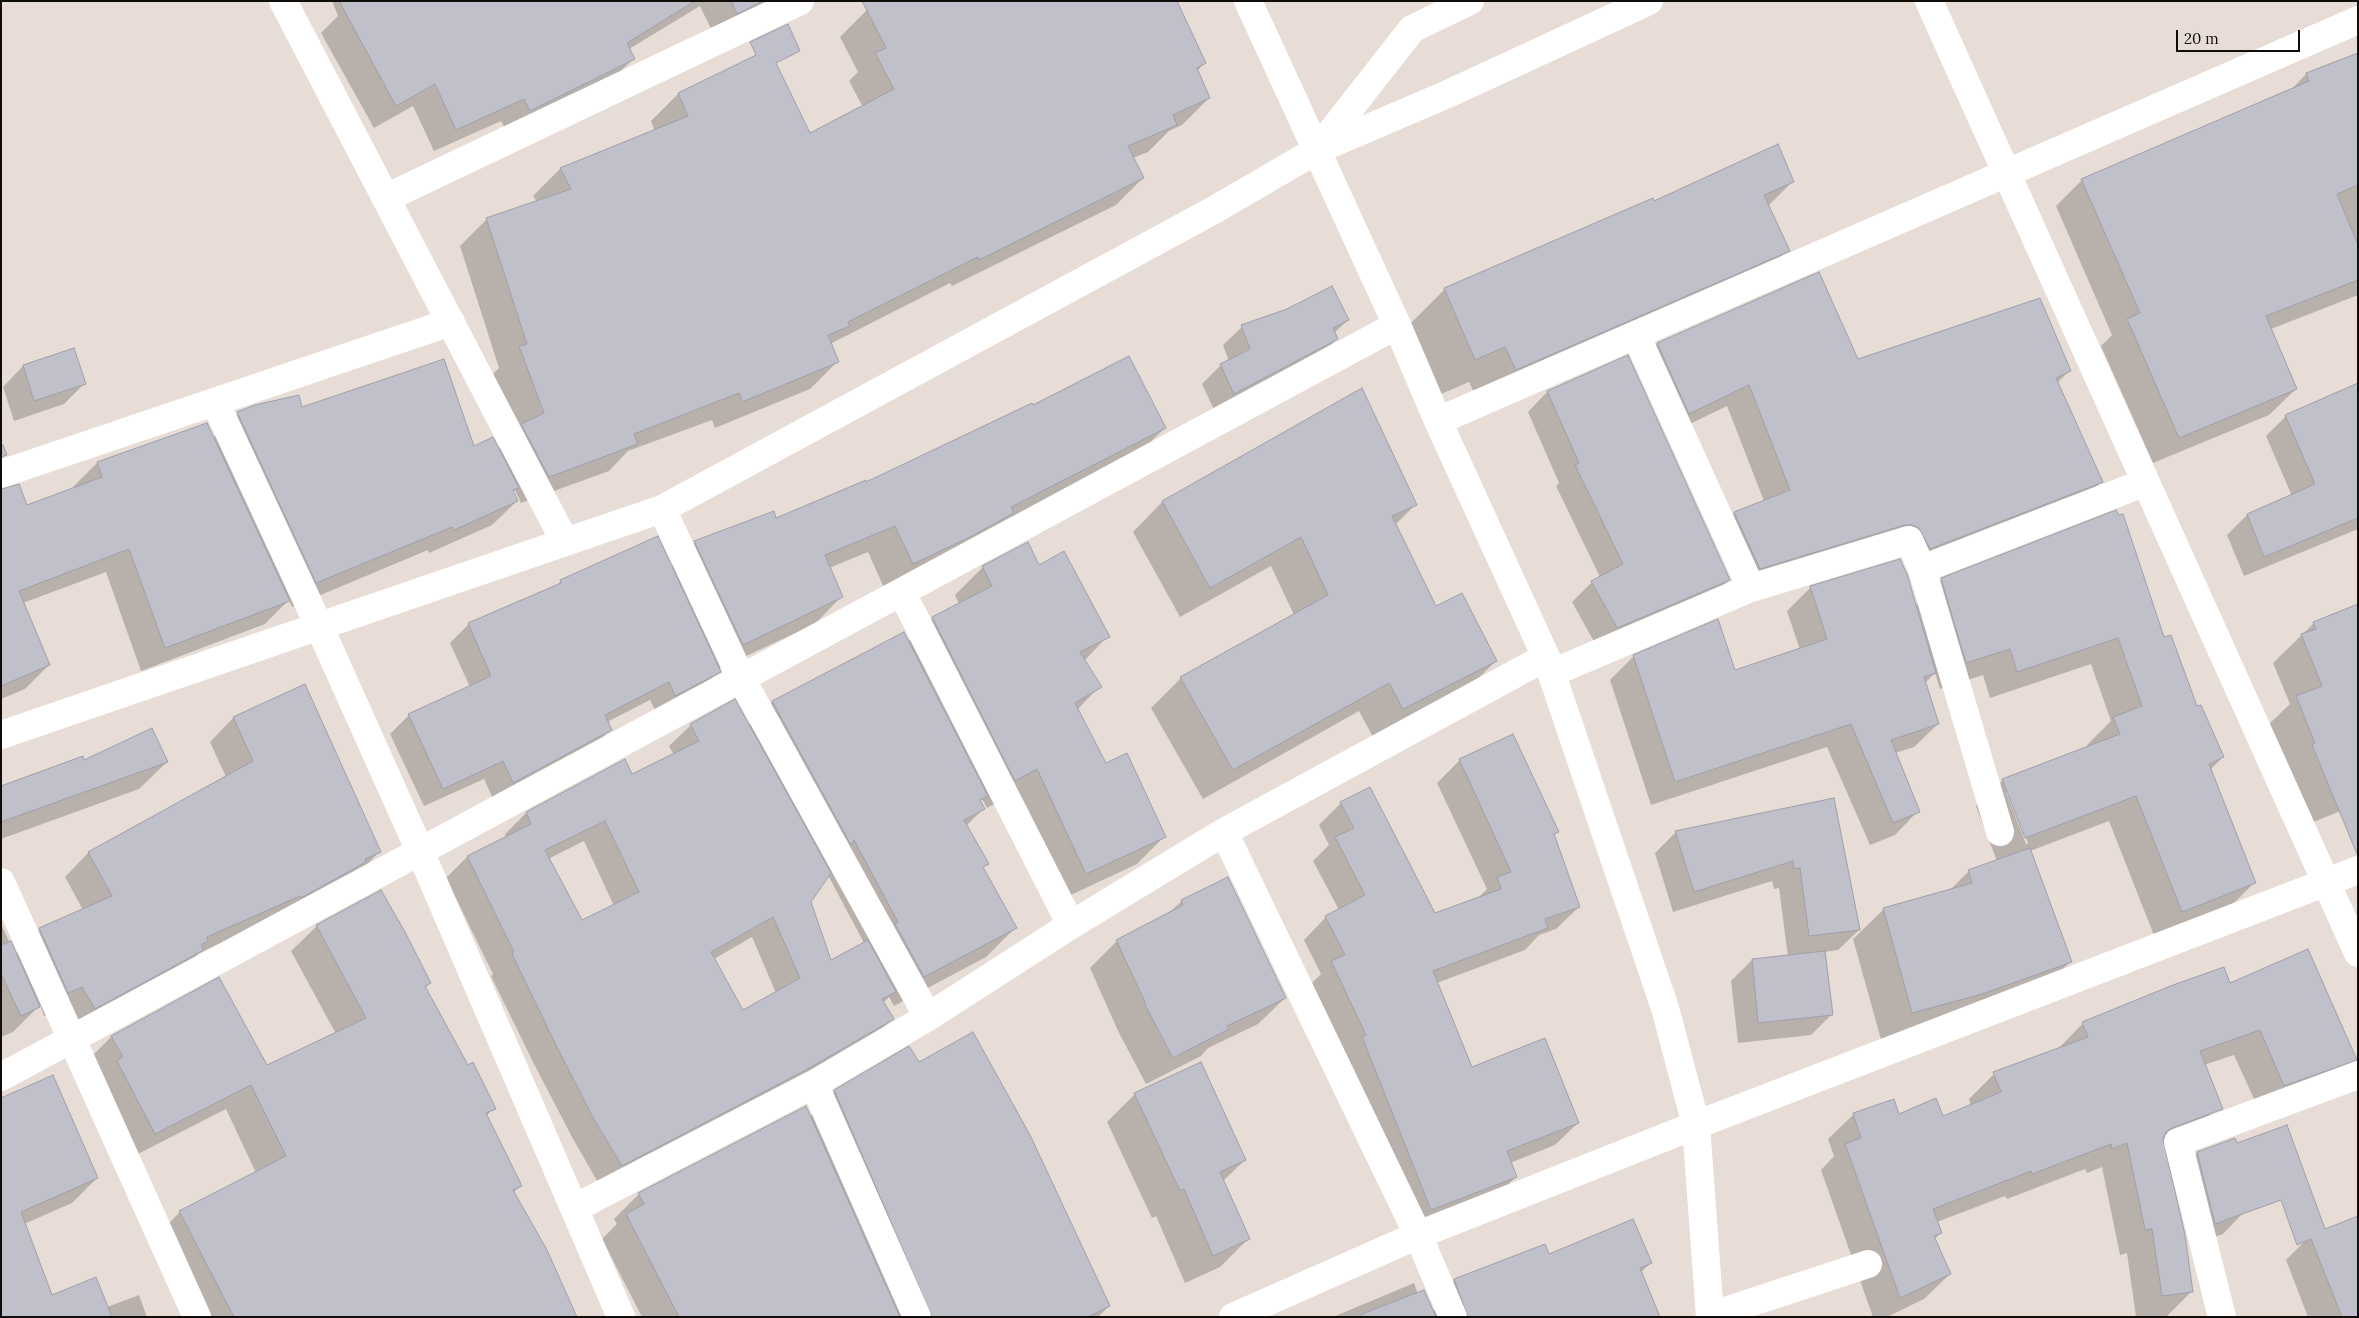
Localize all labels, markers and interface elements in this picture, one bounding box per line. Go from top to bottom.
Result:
scale bar [2179,20,2303,52]
text: 20 m [2184,29,2219,48]

